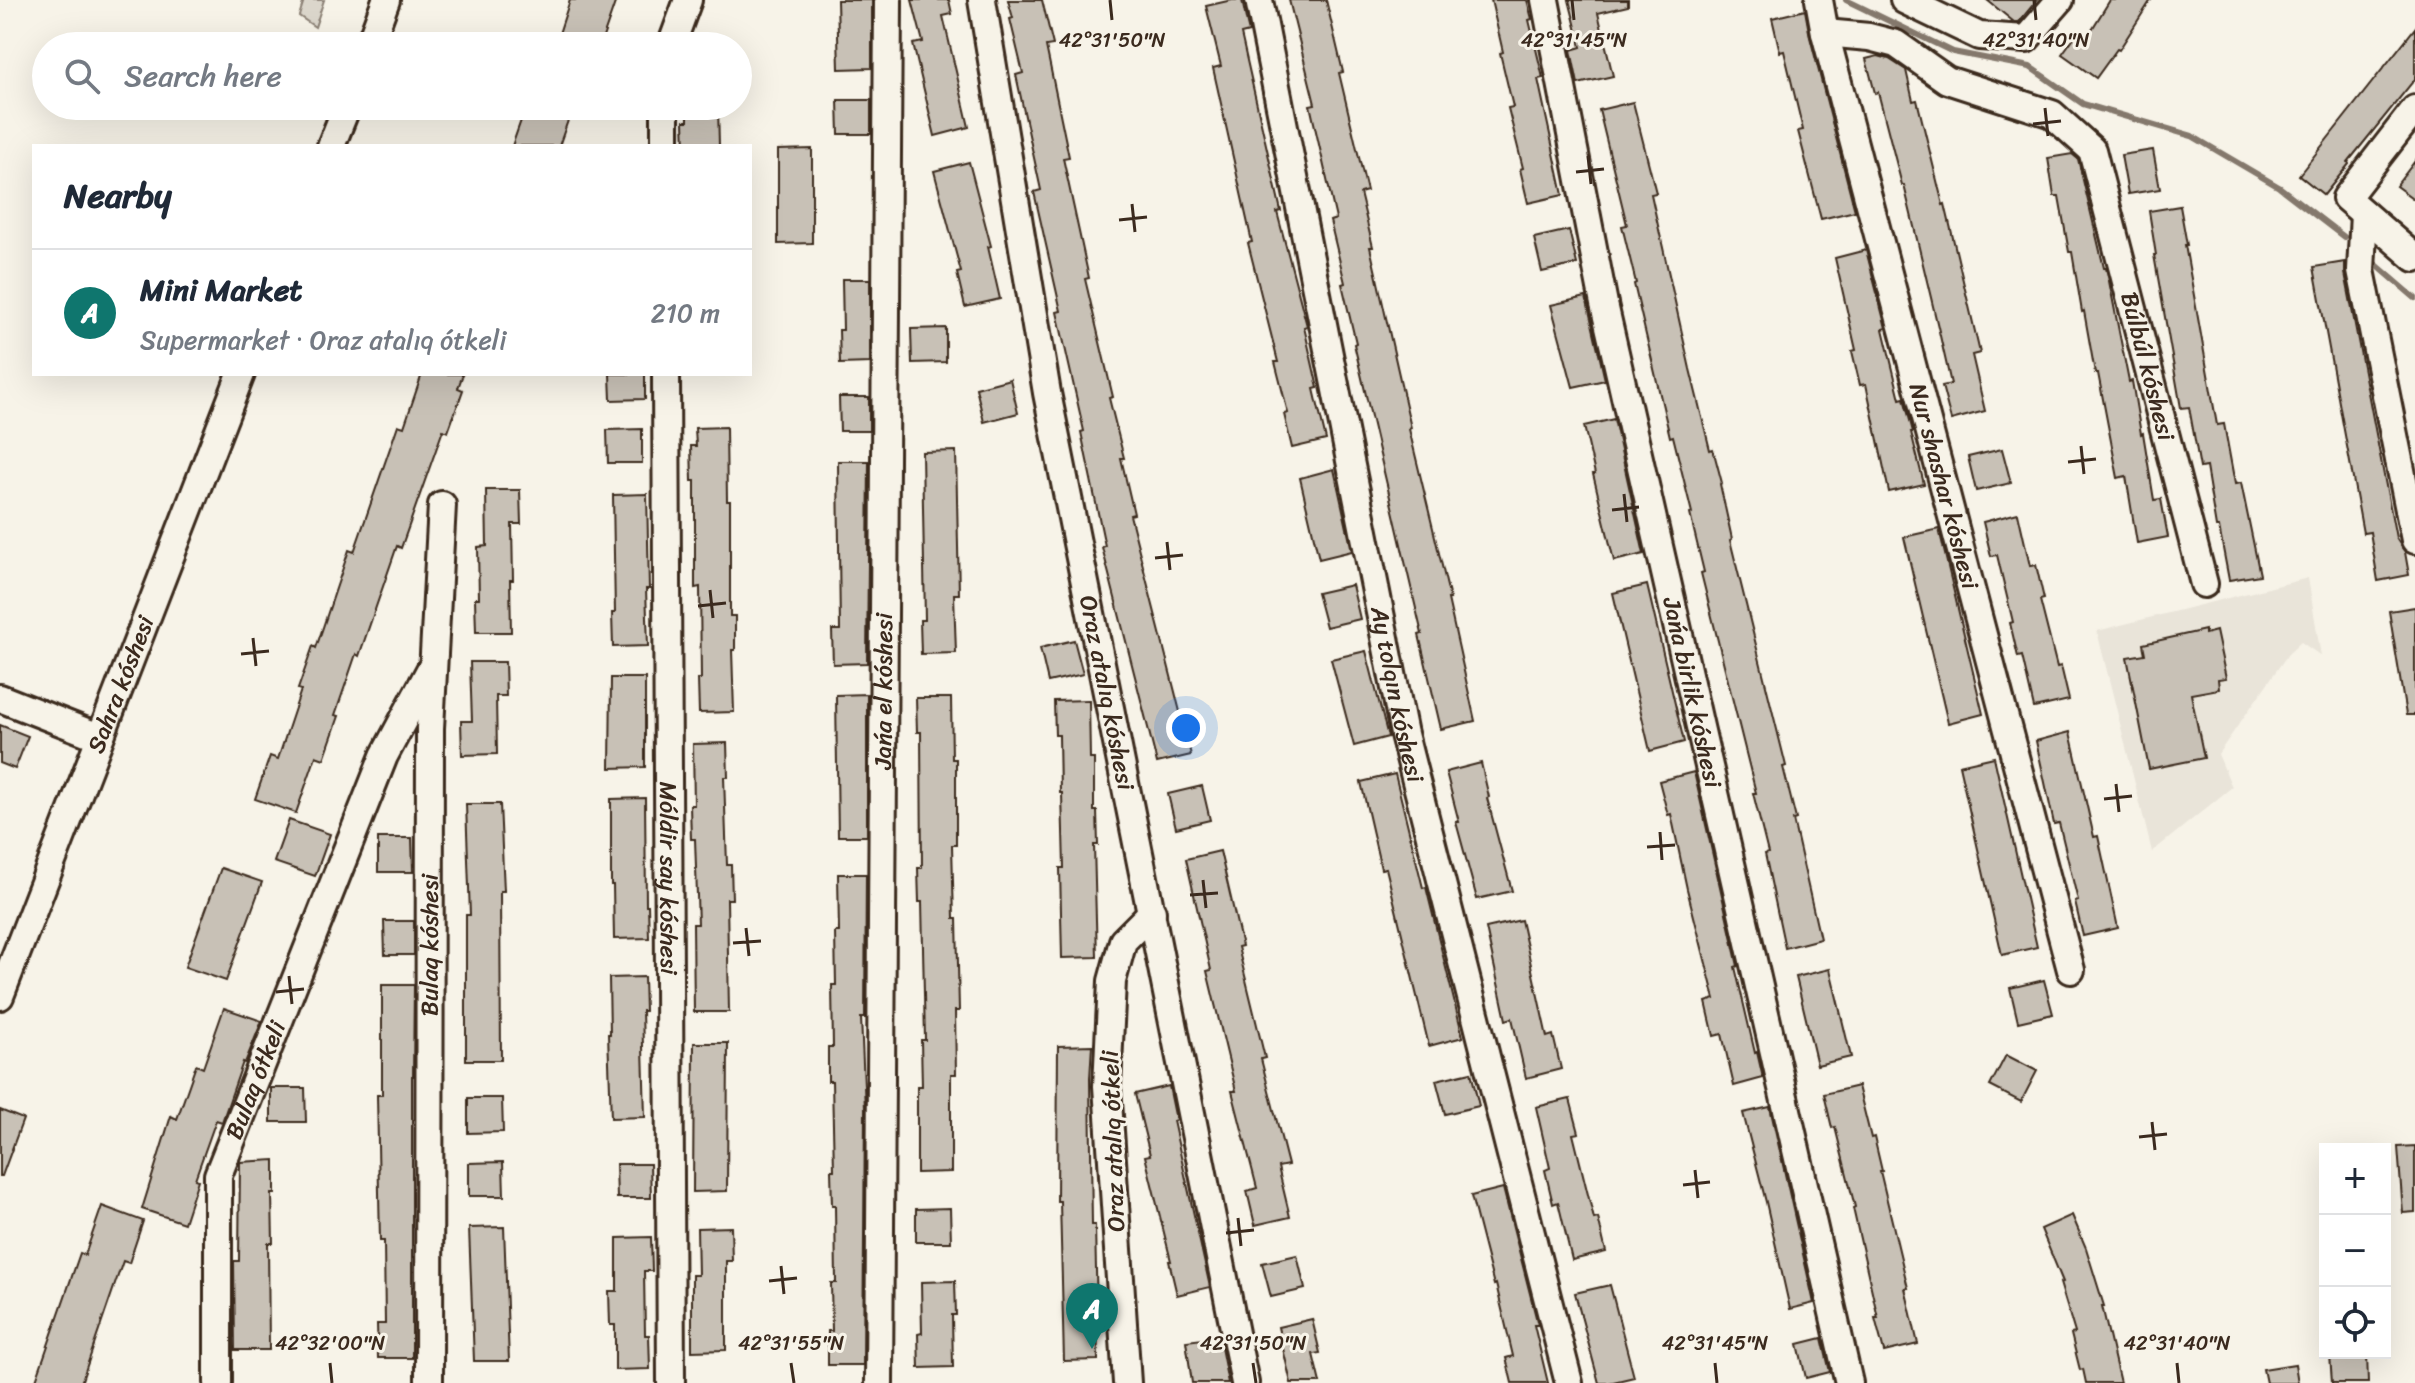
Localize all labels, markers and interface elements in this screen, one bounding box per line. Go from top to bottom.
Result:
text: 42°31'50"N [1059,23,1165,58]
text: 42°31'45"N [1521,23,1627,58]
text: 42°31'40"N [1983,23,2090,58]
search box [32,32,752,120]
text: Search here [124,49,282,103]
icon: search [60,54,104,98]
text: Nearby [64,166,172,226]
text: Mini Market [140,263,302,317]
street label: Búlbúl kóshesi [2108,287,2188,447]
text: A [81,290,99,336]
text: 210 m [651,290,720,336]
text: Supermarket · Oraz atalıq ótkeli [140,317,506,363]
street label: Nur shashar kóshesi [1897,378,1991,595]
street label: Oraz atalıq kóshesi [1067,592,1147,795]
street label: Jańa birlik kóshesi [1650,592,1734,793]
street label: Ay tolqın kóshesi [1358,602,1437,788]
street label: Sahra kóshesi [75,608,167,760]
street label: Jańa el kóshesi [862,611,905,770]
your location [1166,708,1206,748]
street label: Móldir say kóshesi [647,781,690,976]
street label: Bulaq kóshesi [409,872,451,1016]
street label: Bulaq ótkeli [213,1013,299,1146]
street label: Oraz atalıq ótkeli [1089,1048,1137,1232]
map controls [2319,1143,2391,1359]
button: + [2319,1143,2391,1215]
button: − [2319,1215,2391,1287]
pin: A [1066,1283,1118,1349]
button: locate [2319,1287,2391,1359]
text: 42°32'00"N [275,1326,385,1361]
text: 42°31'55"N [738,1326,844,1361]
text: 42°31'50"N [1200,1326,1306,1361]
text: 42°31'45"N [1662,1326,1768,1361]
text: 42°31'40"N [2124,1326,2231,1361]

